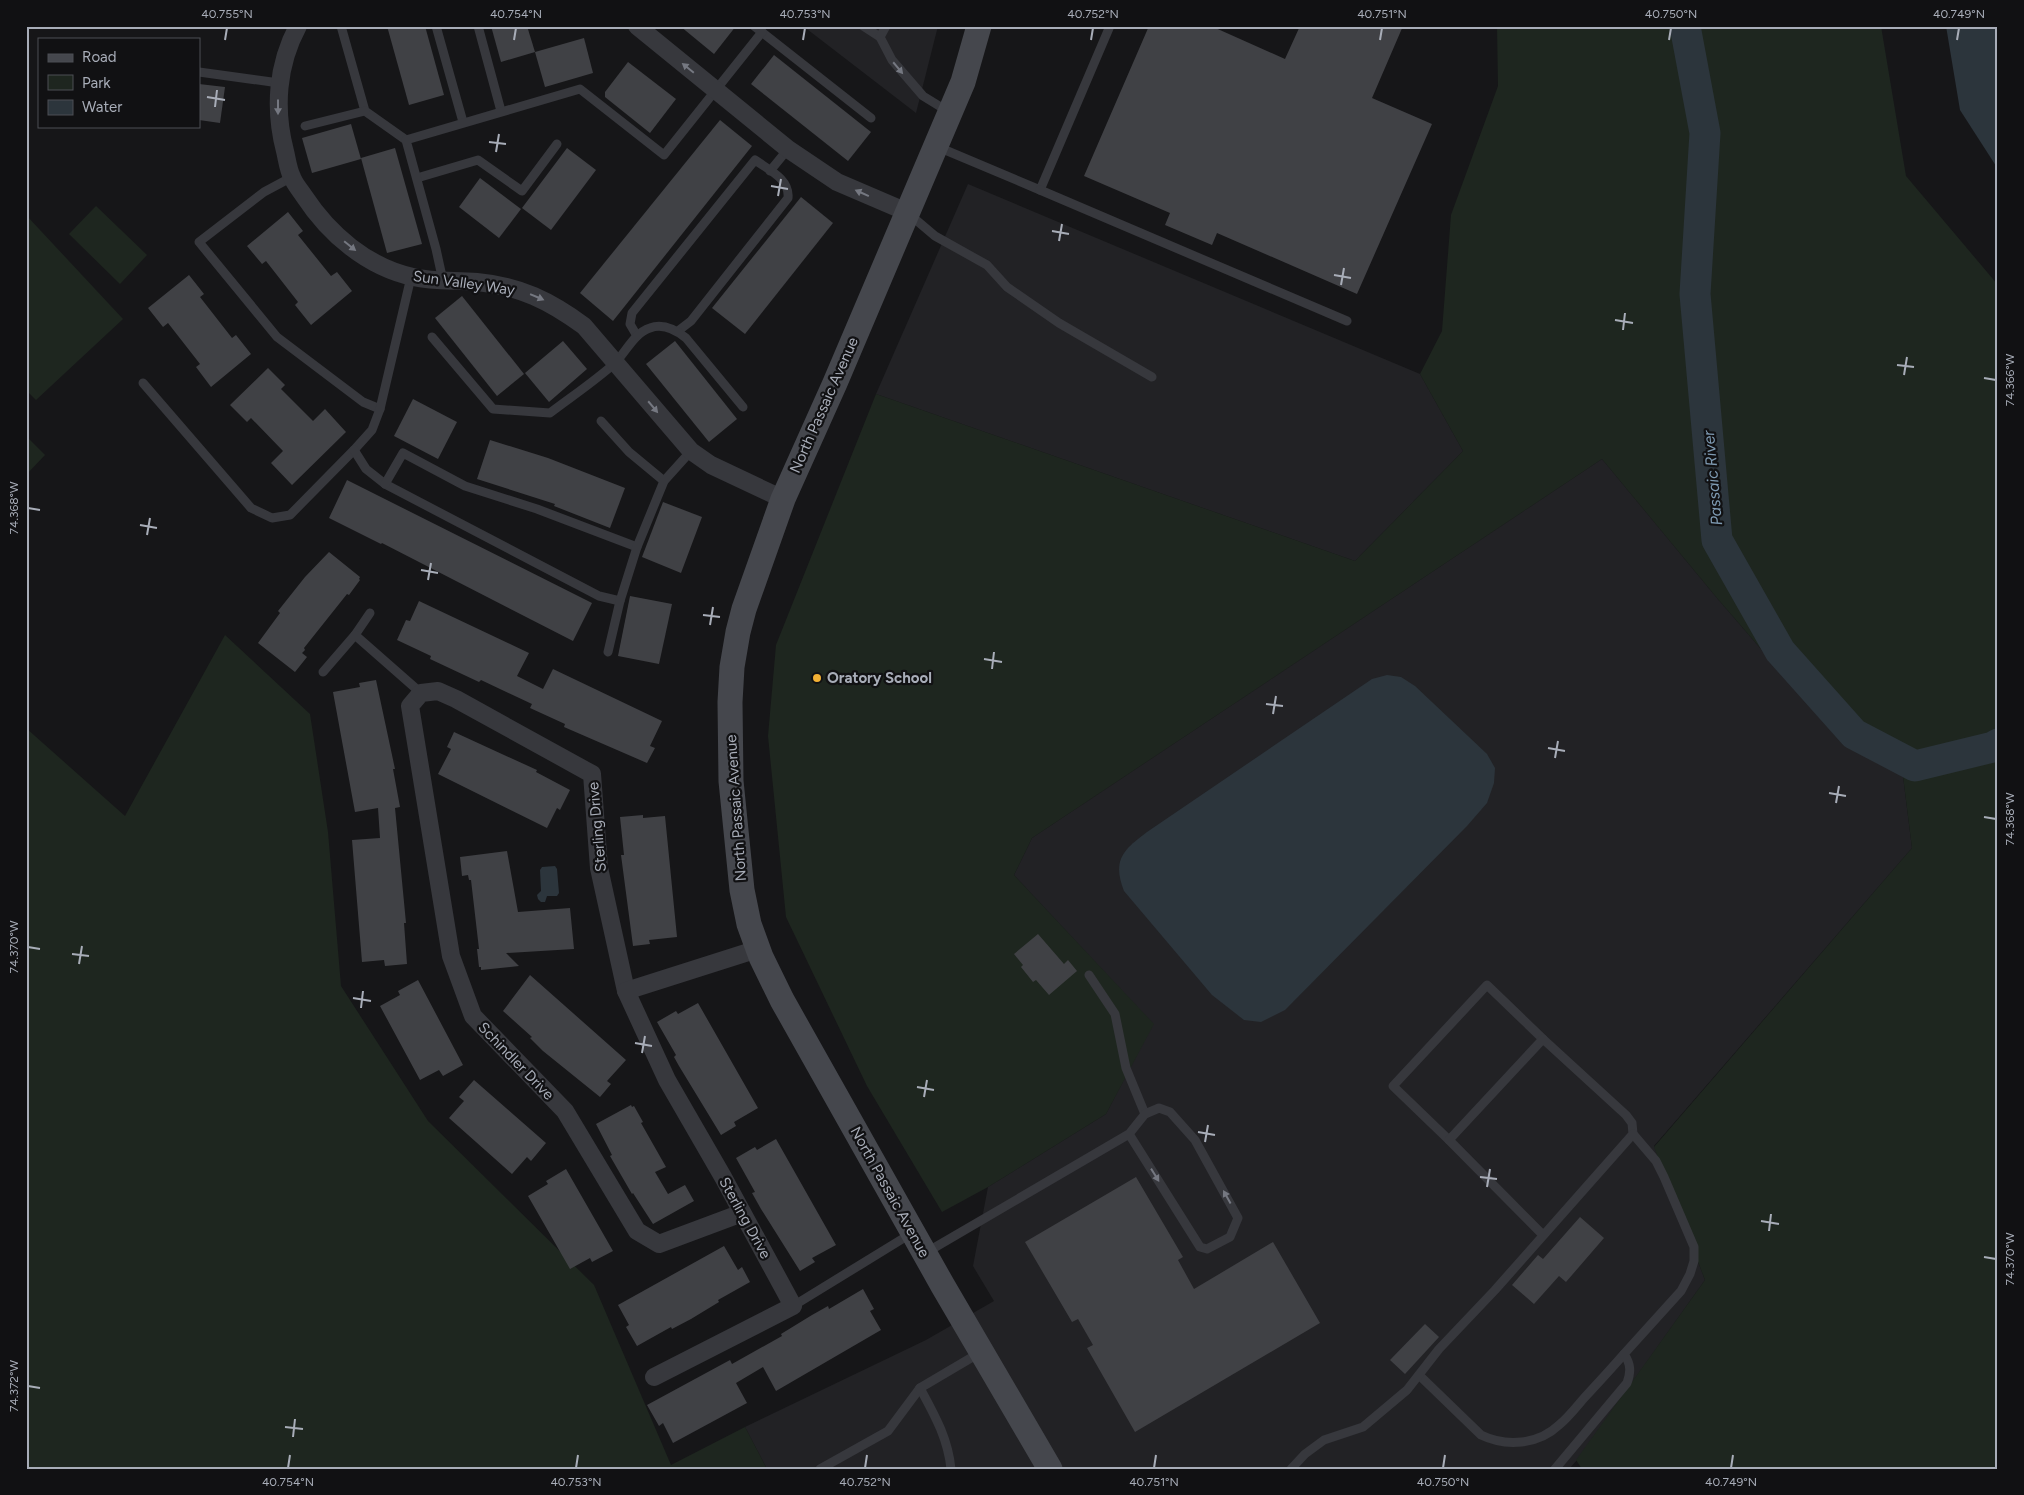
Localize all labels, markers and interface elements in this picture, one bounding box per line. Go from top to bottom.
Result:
text: 40.755°N [201,7,253,21]
text: 40.754°N [490,7,542,21]
text: 40.753°N [779,7,831,21]
text: 40.752°N [1067,7,1119,21]
text: 40.751°N [1357,7,1407,21]
text: 40.750°N [1645,7,1697,21]
text: 40.749°N [1933,7,1985,21]
legend [38,38,200,128]
text: Road [82,48,117,66]
one-way arrow [893,61,904,74]
one-way arrow [682,62,695,73]
text: Park [82,74,111,92]
text: Water [82,98,122,116]
one-way arrow [274,99,282,115]
one-way arrow [855,188,869,196]
one-way arrow [343,240,356,251]
street label: Sun Valley Way [412,267,516,299]
one-way arrow [530,293,544,301]
street label: North Passaic Avenue [786,334,862,476]
text: 74.366°W [2003,353,2017,406]
one-way arrow [648,400,659,413]
water label: Passaic River [1699,429,1726,526]
text: 74.368°W [7,481,21,535]
place label: Oratory School [827,669,932,687]
marker: Oratory School [811,672,823,684]
street label: North Passaic Avenue [722,734,750,882]
street label: Sterling Drive [584,781,610,873]
text: 74.368°W [2003,792,2017,846]
text: 74.370°W [7,920,21,974]
street label: Schindler Drive [474,1018,558,1104]
street label: North Passaic Avenue [847,1123,933,1261]
one-way arrow [1151,1169,1160,1182]
street label: Sterling Drive [715,1174,775,1262]
one-way arrow [1223,1190,1231,1205]
text: 74.370°W [2003,1232,2017,1286]
text: 74.372°W [7,1360,21,1412]
text: 40.754°N [262,1475,314,1489]
text: 40.753°N [550,1475,602,1489]
text: 40.752°N [839,1475,891,1489]
text: 40.751°N [1129,1475,1179,1489]
text: 40.750°N [1417,1475,1469,1489]
text: 40.749°N [1705,1475,1757,1489]

